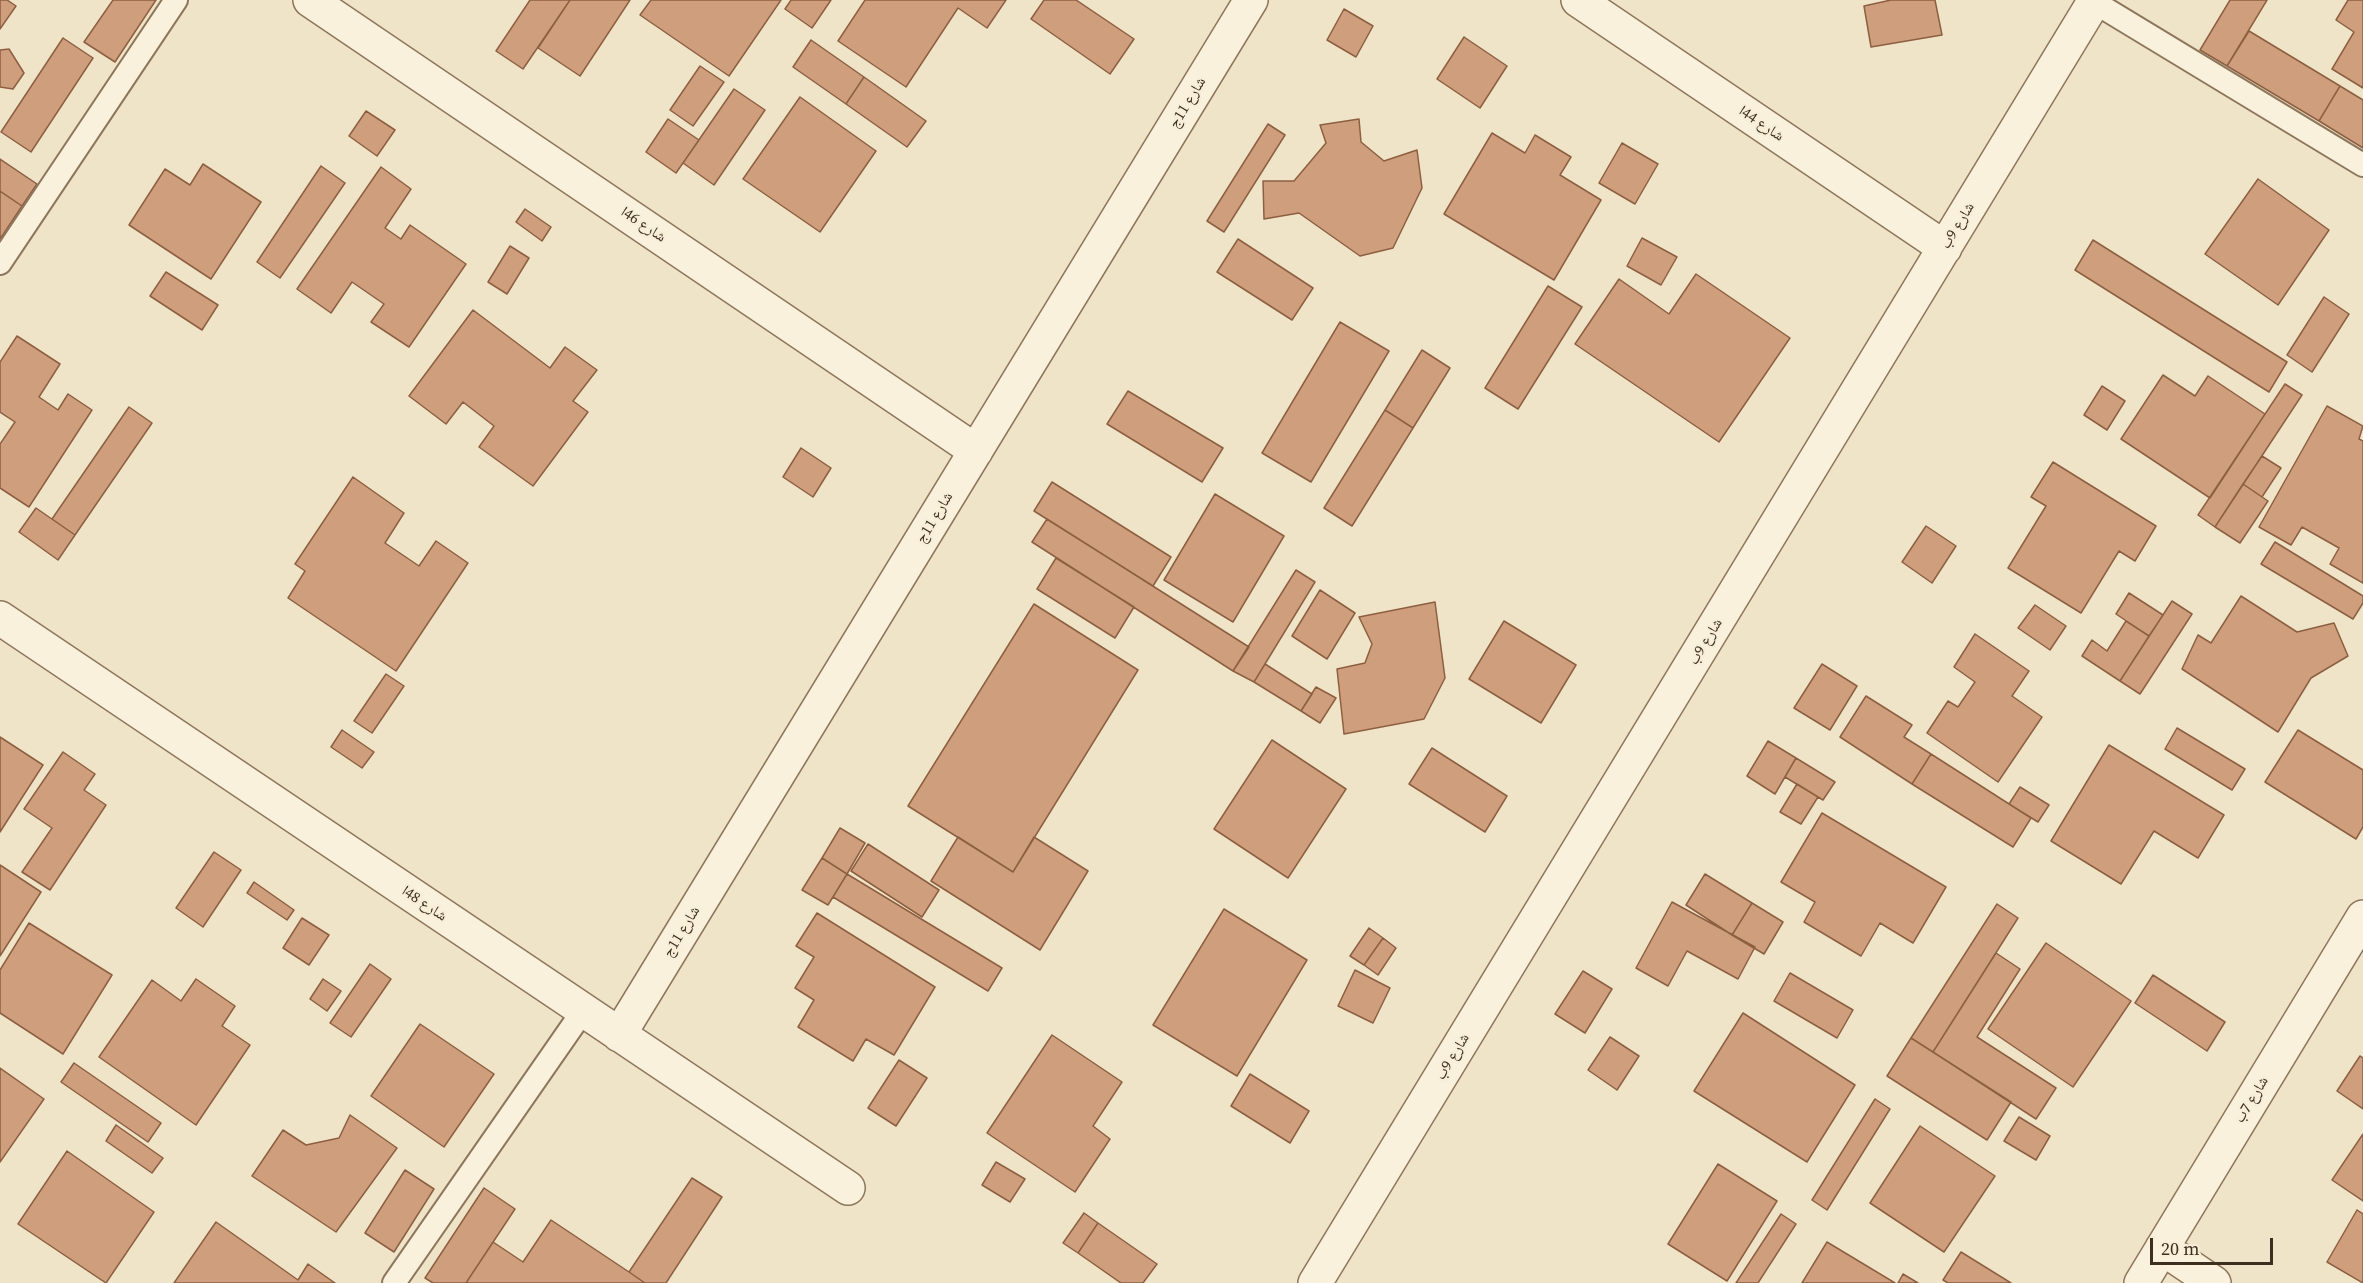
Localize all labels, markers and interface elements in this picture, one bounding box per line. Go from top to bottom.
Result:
street label: شارع 11ج [1166,74,1210,132]
street label: شارع 44ا [1735,102,1787,146]
street label: شارع 9ب [1937,199,1979,253]
street label: شارع 46ا [617,203,669,247]
street label: شارع 11ج [913,489,957,547]
street label: شارع 9ب [1685,615,1727,669]
street label: شارع 48ا [398,882,450,926]
street label: شارع 11ج [660,903,704,961]
street label: شارع 9ب [1432,1030,1474,1084]
street label: شارع 7ب [2231,1073,2273,1127]
scale bar [2153,1226,2276,1264]
text: 20 m [2161,1236,2199,1261]

